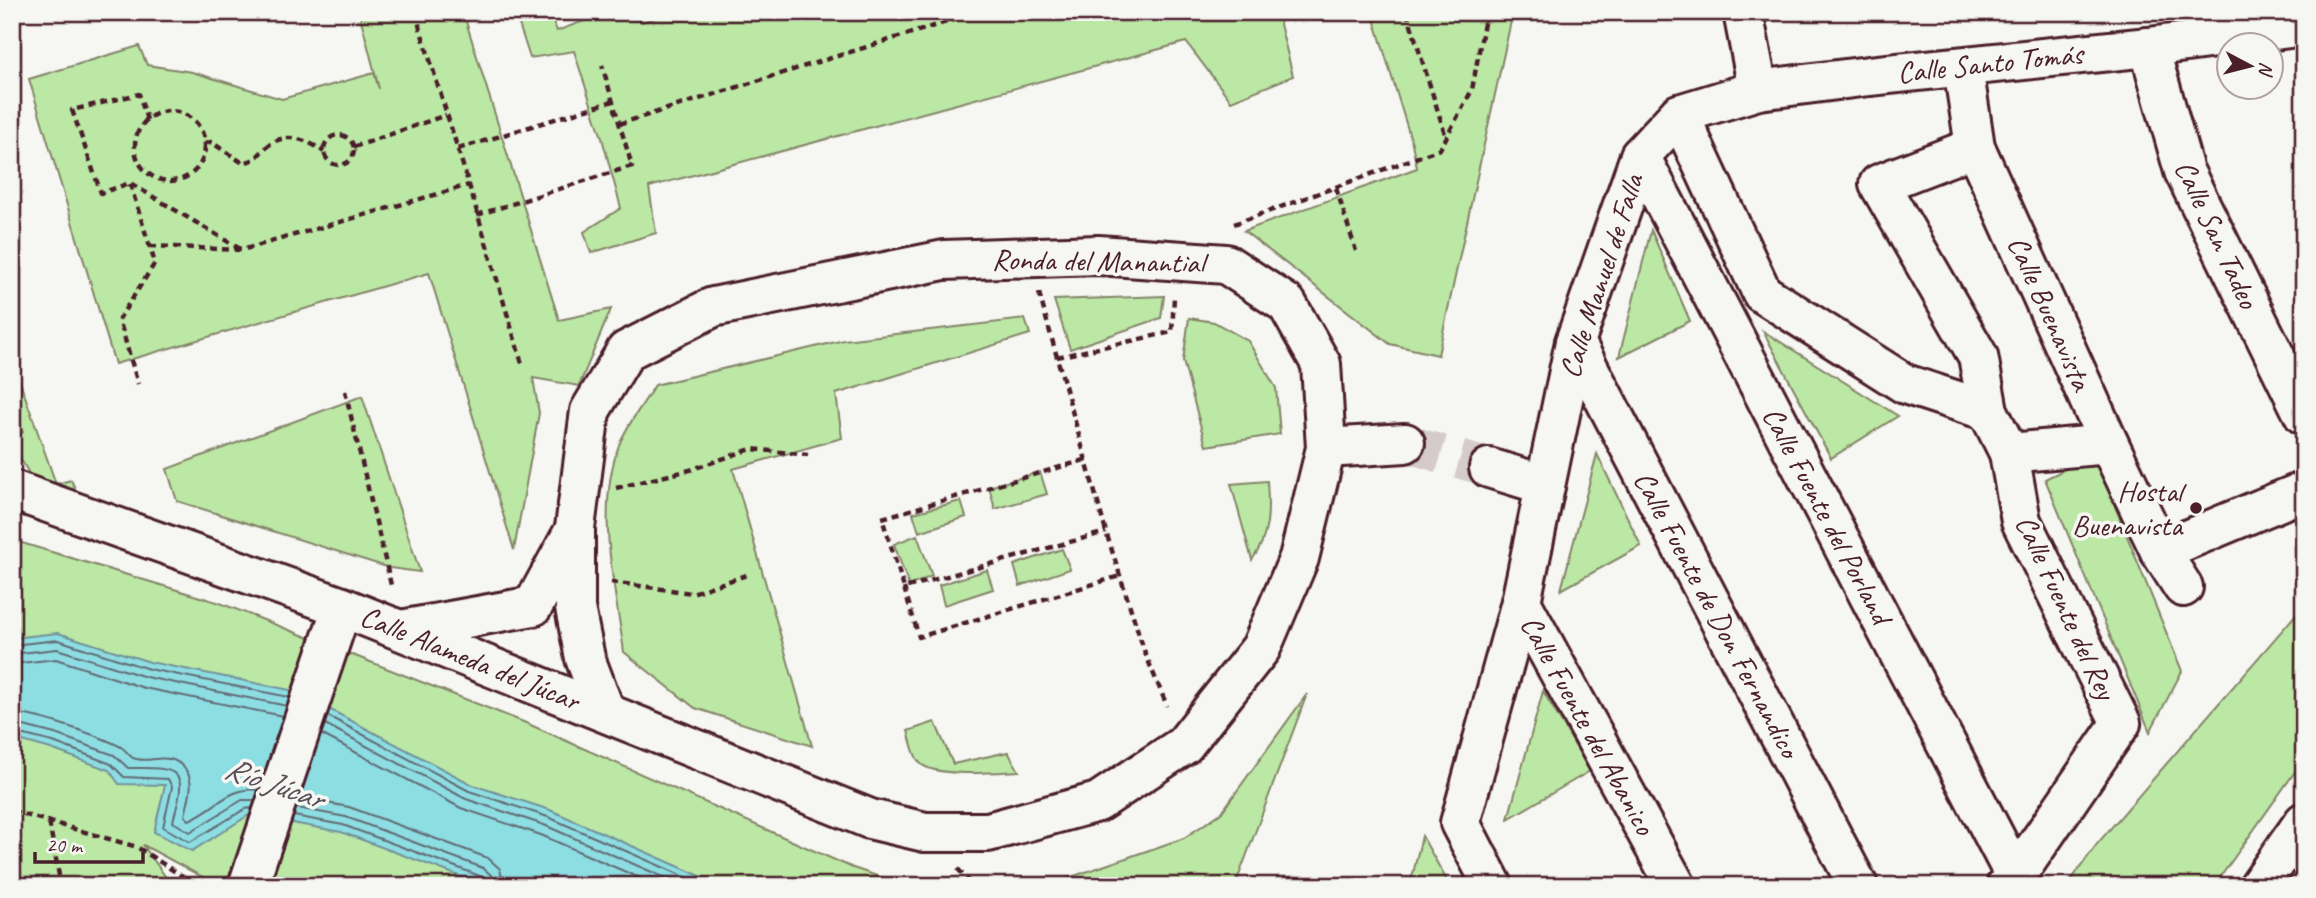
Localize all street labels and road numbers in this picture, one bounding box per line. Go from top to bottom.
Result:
street label: Calle Santo Tomás [1896,34,2087,92]
street label: Calle San Tadeo [2166,154,2268,315]
street label: Calle Manuel de Falla [1550,168,1652,383]
street label: Calle Buenavista [1999,230,2102,398]
street label: Ronda del Manantial [992,240,1209,282]
street label: Calle Fuente del Porland [1754,400,1902,633]
street label: Calle Fuente de Don Fernandico [1625,464,1810,767]
street label: Calle Fuente del Rey [2007,509,2126,708]
street label: Calle Alameda del Júcar [355,597,587,720]
street label: Calle Fuente del Abanico [1512,609,1665,842]

